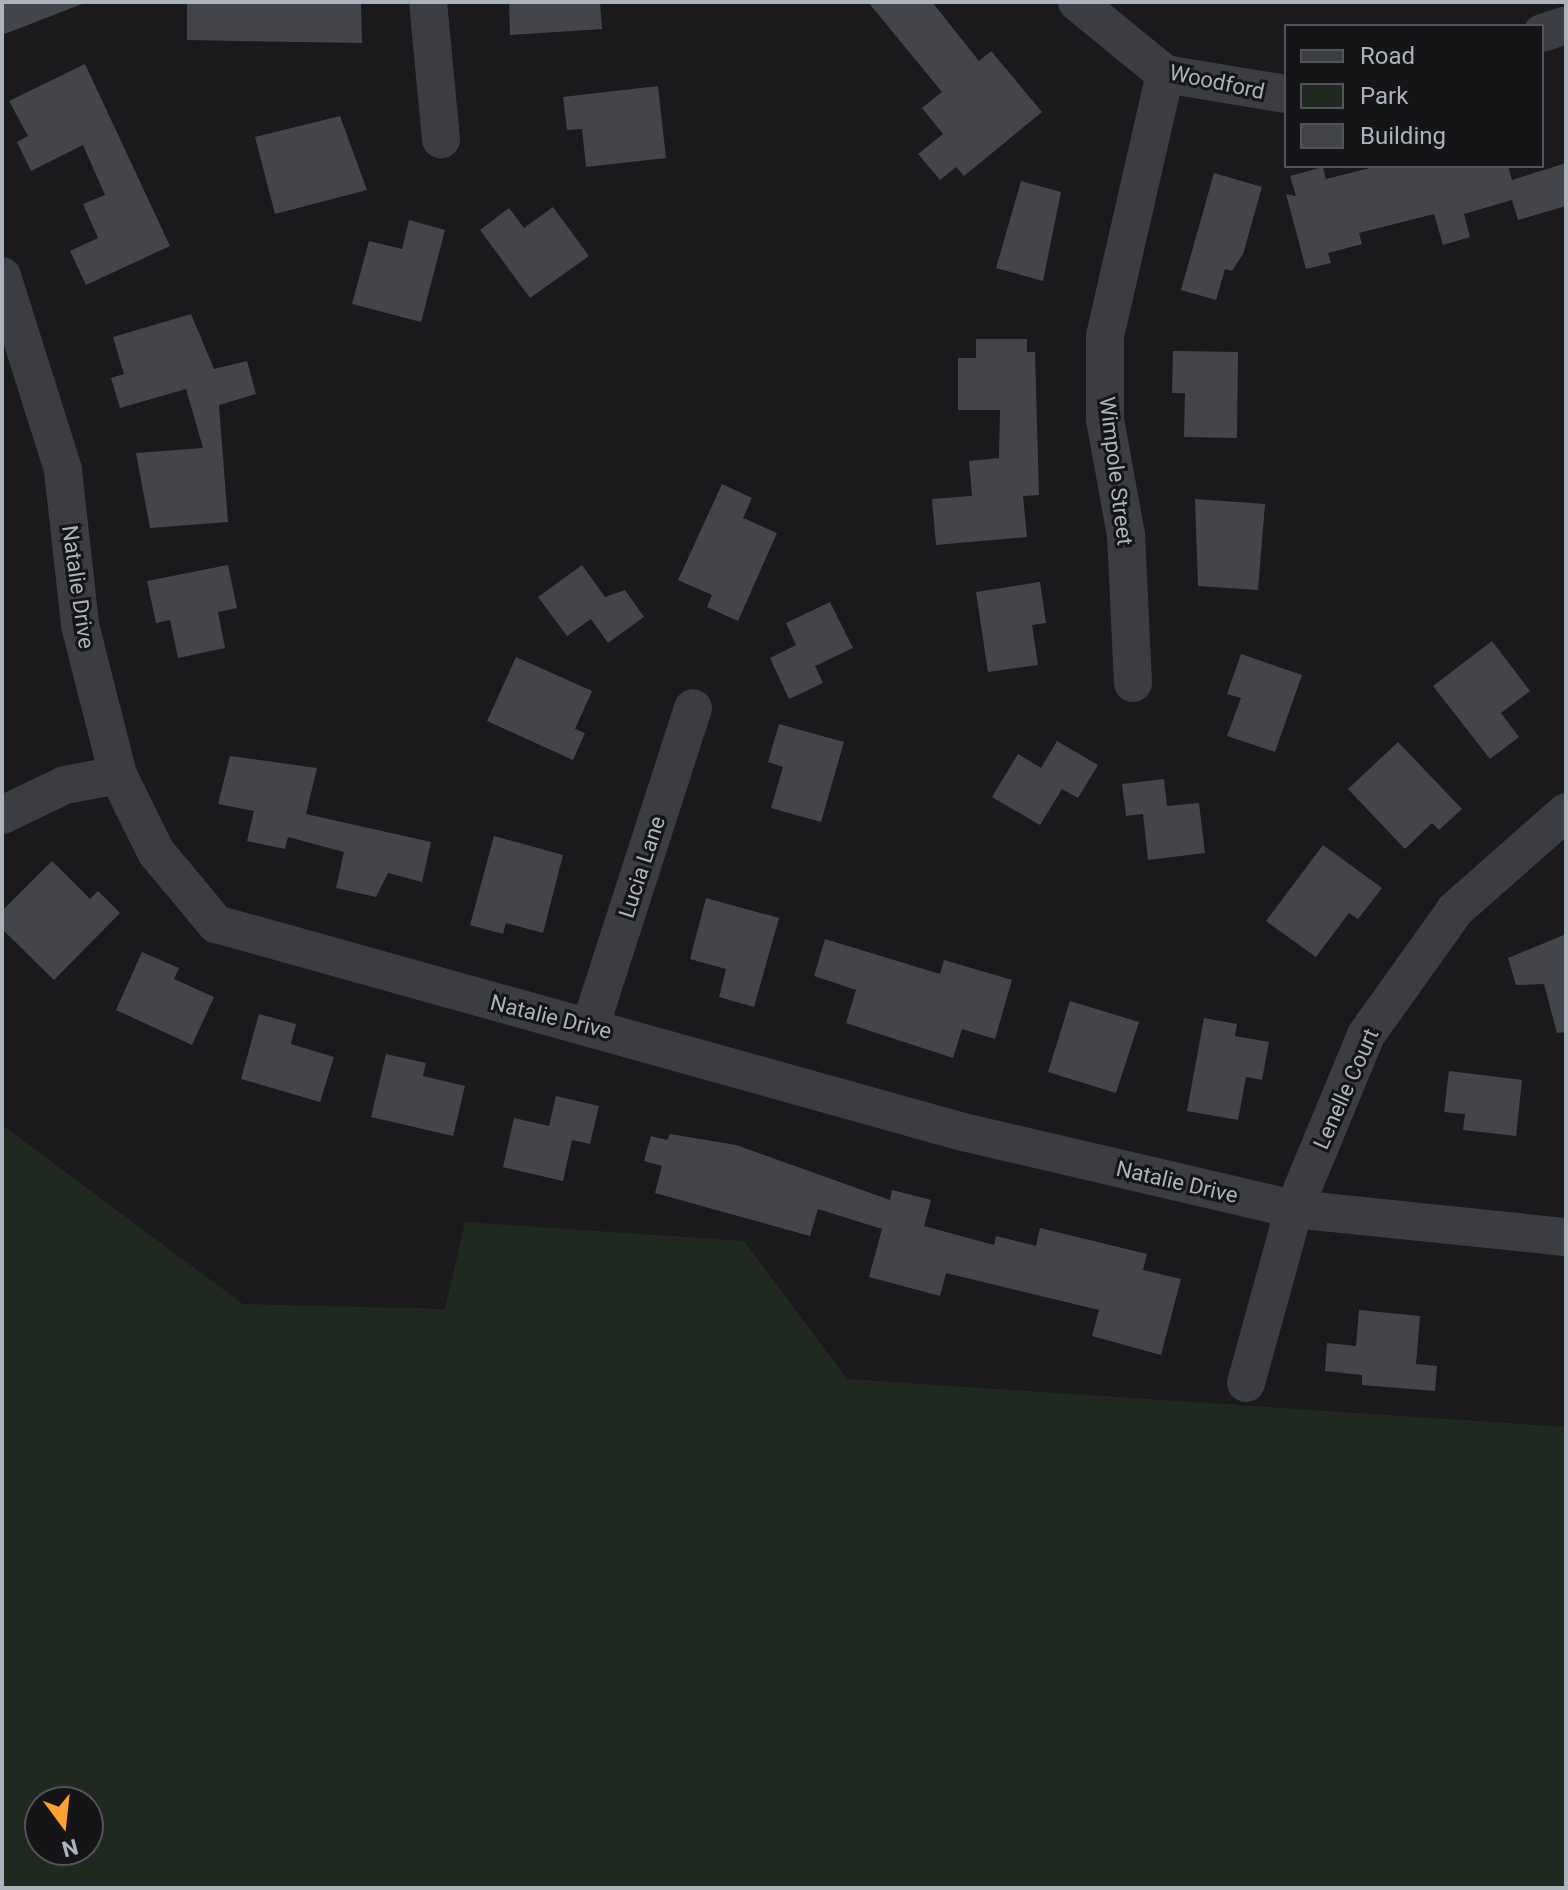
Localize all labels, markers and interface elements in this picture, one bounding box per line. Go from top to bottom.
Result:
legend [1284,24,1544,168]
text: Road [1360,42,1415,70]
street label: Woodford [1167,59,1267,105]
text: Park [1360,82,1408,110]
text: Building [1360,122,1446,150]
street label: Wimpole Street [1094,395,1138,547]
street label: Natalie Drive [56,524,100,650]
street label: Lucia Lane [613,813,671,921]
street label: Natalie Drive [488,989,614,1045]
street label: Lenelle Court [1308,1025,1384,1153]
street label: Natalie Drive [1114,1155,1240,1209]
north arrow [24,1786,104,1866]
text: N [59,1834,81,1862]

